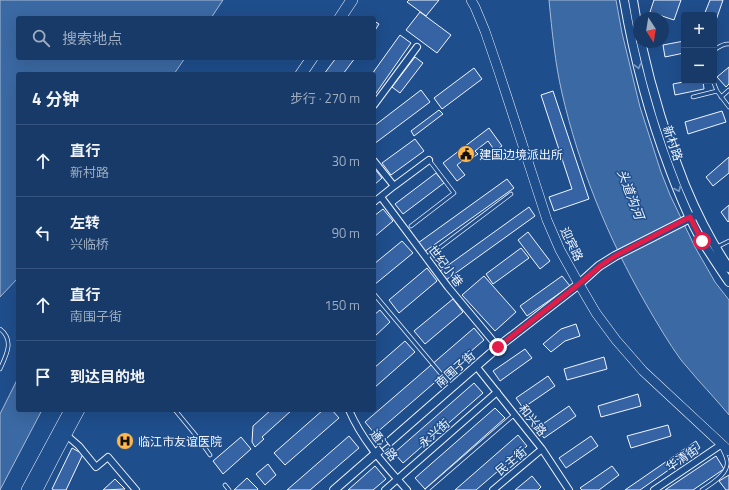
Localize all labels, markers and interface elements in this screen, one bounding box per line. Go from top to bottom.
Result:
north arrow [633,12,669,48]
map controls [681,12,717,84]
button: + [681,12,717,48]
search box [16,16,376,60]
icon: search [30,27,52,49]
text: 搜索地点 [62,27,122,50]
button: − [681,48,717,84]
one-way arrow [633,62,642,69]
text: 4 分钟 [32,86,79,112]
text: 步行 · 270 m [290,88,360,108]
street label: 新村路 [658,123,688,163]
text: 直行 [70,139,100,162]
public building icon: 建国边境派出所 [456,144,476,164]
place label: 建国边境派出所 [479,145,563,164]
icon: ahead [32,150,54,172]
text: 30 m [332,151,360,171]
text: 新村路 [70,162,109,182]
water label: 头道沟河 [612,166,651,225]
one-way arrow [673,186,681,193]
text: 左转 [70,211,100,234]
icon: left [32,222,54,244]
text: 90 m [332,223,360,243]
street label: 迎宾路 [556,224,588,264]
route start [693,232,711,250]
text: 兴临桥 [70,234,109,254]
street label: 世纪小巷 [424,241,468,291]
text: 直行 [70,283,100,306]
icon: ahead [32,294,54,316]
text: 150 m [324,295,360,315]
text: 南围子街 [70,306,122,326]
route end [489,338,507,356]
street label: 南围子街 [431,346,479,392]
text: 到达目的地 [70,365,145,388]
icon: arrive [32,366,54,388]
street label: 和兴路 [514,400,552,440]
street label: 永兴街 [414,414,454,452]
street label: 通江路 [365,425,403,465]
hospital icon: 临江市友谊医院 [115,431,135,451]
place label: 临江市友谊医院 [138,432,222,451]
street label: 华清街 [662,440,702,476]
street label: 民主街 [491,442,531,480]

